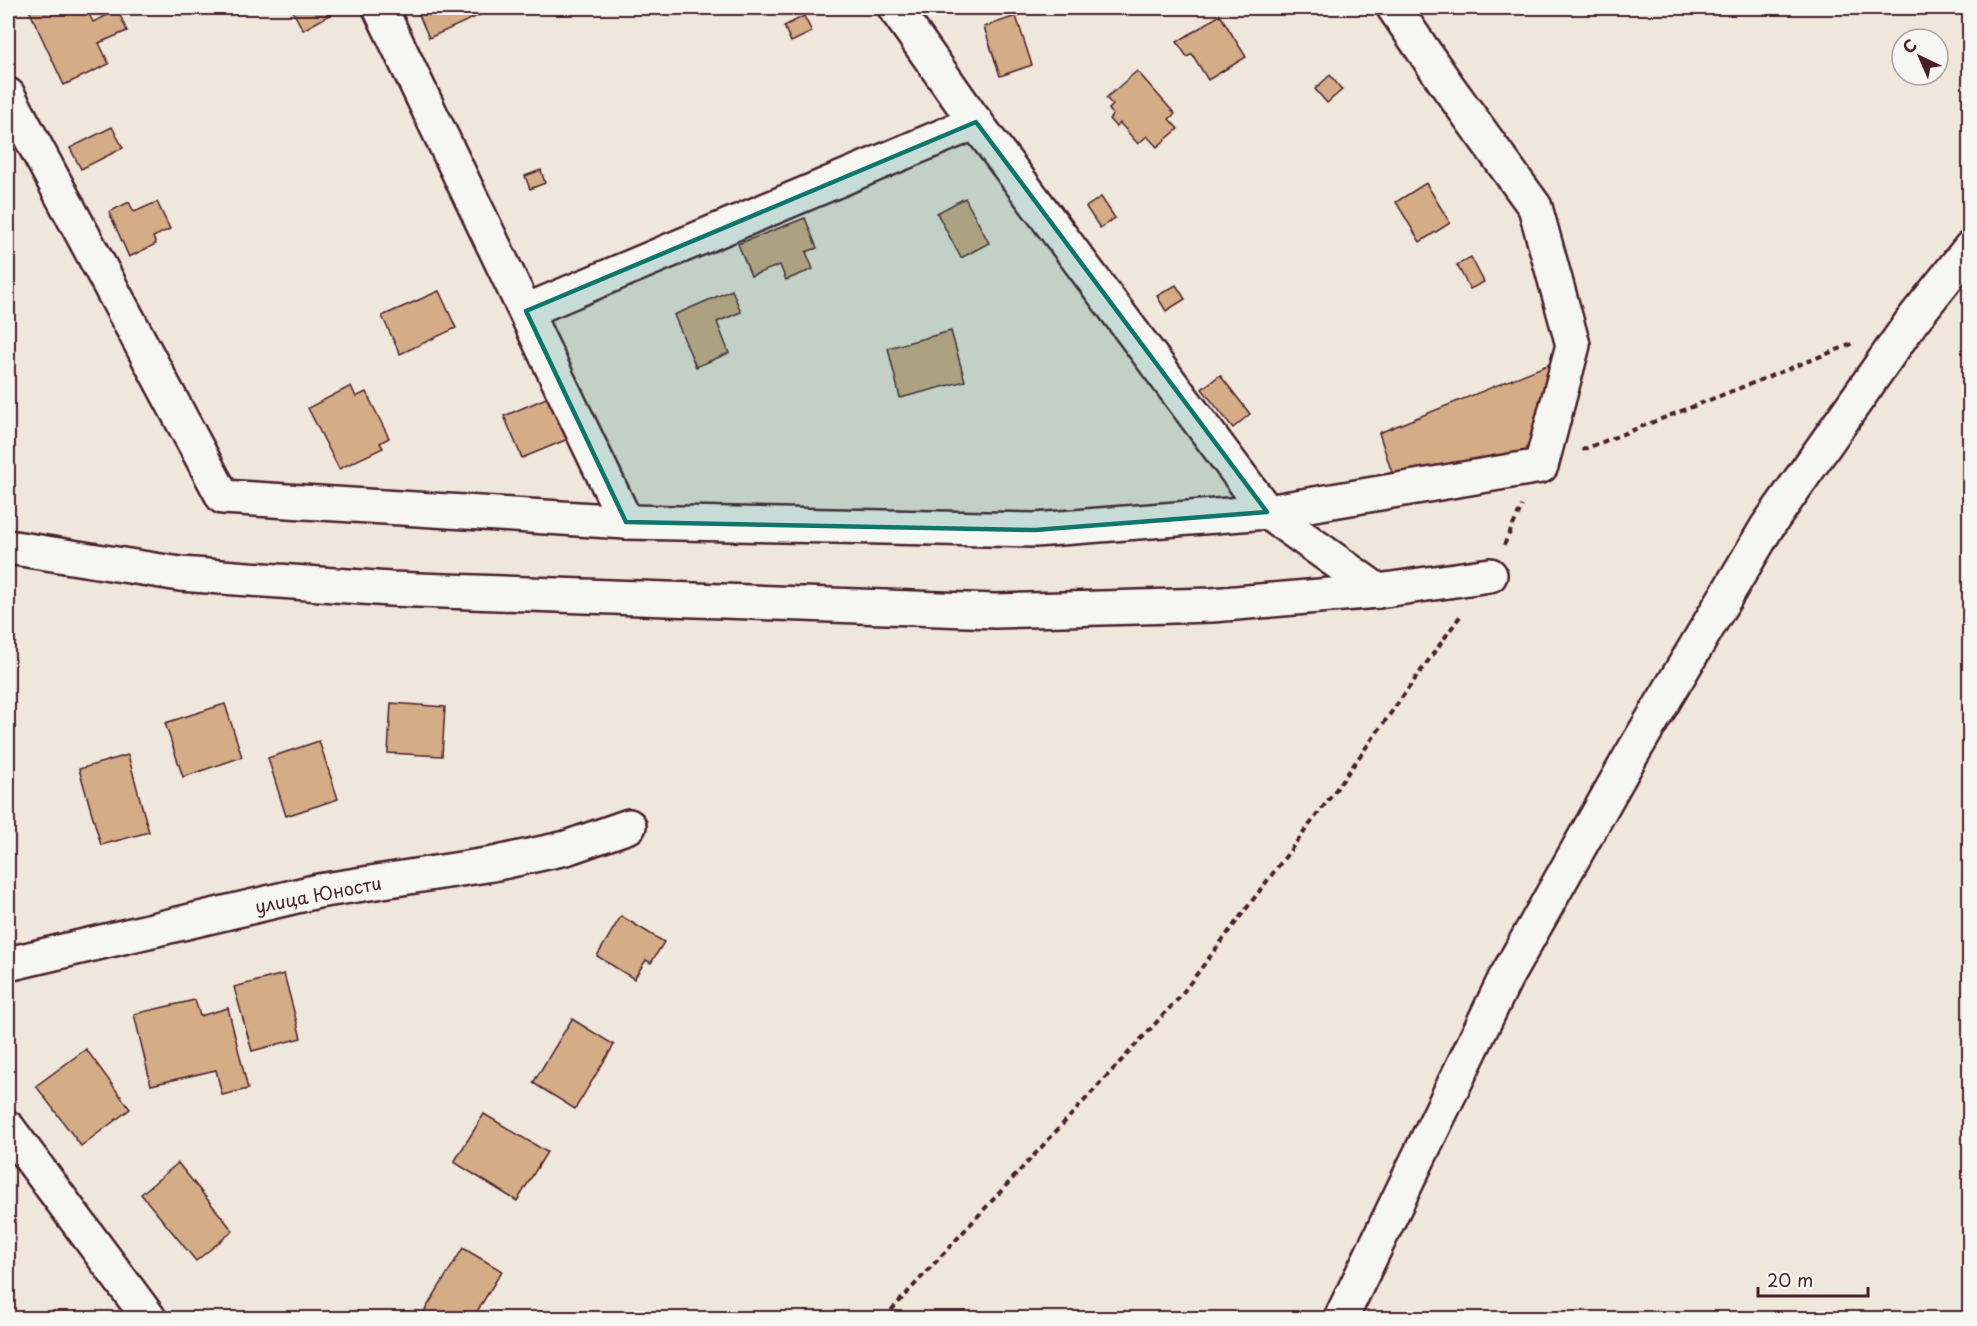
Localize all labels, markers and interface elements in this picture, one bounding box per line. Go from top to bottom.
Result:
north arrow [1890,27,1950,87]
text: С [1896,33,1922,58]
street label: улица Юности [253,869,383,919]
scale bar [1758,1260,1868,1298]
text: 20 m [1767,1266,1813,1293]

